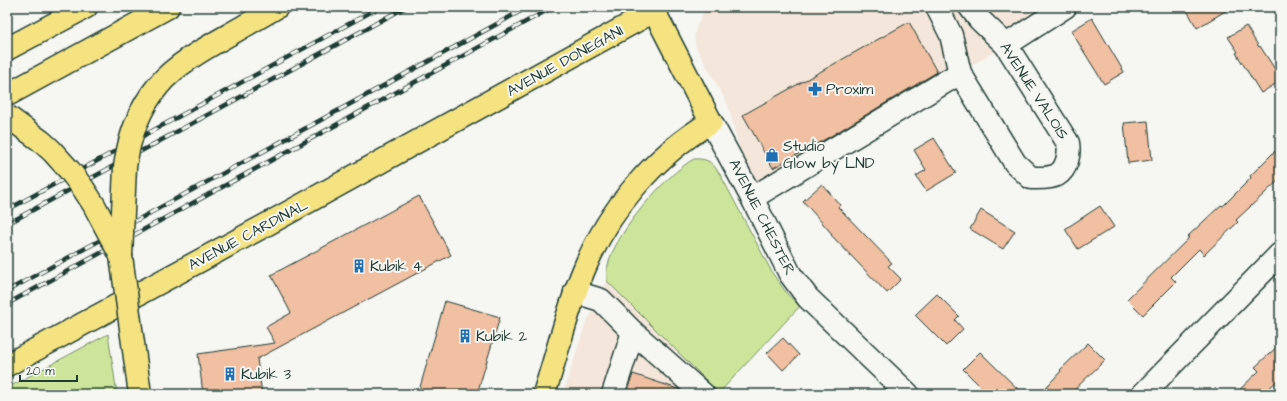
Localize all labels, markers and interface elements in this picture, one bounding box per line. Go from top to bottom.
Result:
street label: AVENUE DONEGANI [503,20,627,102]
street label: AVENUE VALOIS [995,38,1073,144]
place label: Proxim [826,79,874,100]
pharmacy icon: Proxim [807,81,823,97]
place label: Studio Glow by LND [783,136,875,175]
shop icon: Studio Glow by LND [764,147,780,163]
street label: AVENUE CHESTER [724,155,800,279]
street label: AVENUE CARDINAL [184,194,312,275]
place label: Kubik 4 [370,256,423,277]
building icon: Kubik 4 [351,258,367,274]
place label: Kubik 2 [476,326,528,347]
building icon: Kubik 2 [457,328,473,344]
scale bar [20,357,77,383]
text: 20 m [26,363,55,380]
place label: Kubik 3 [241,364,292,385]
building icon: Kubik 3 [222,366,238,382]

